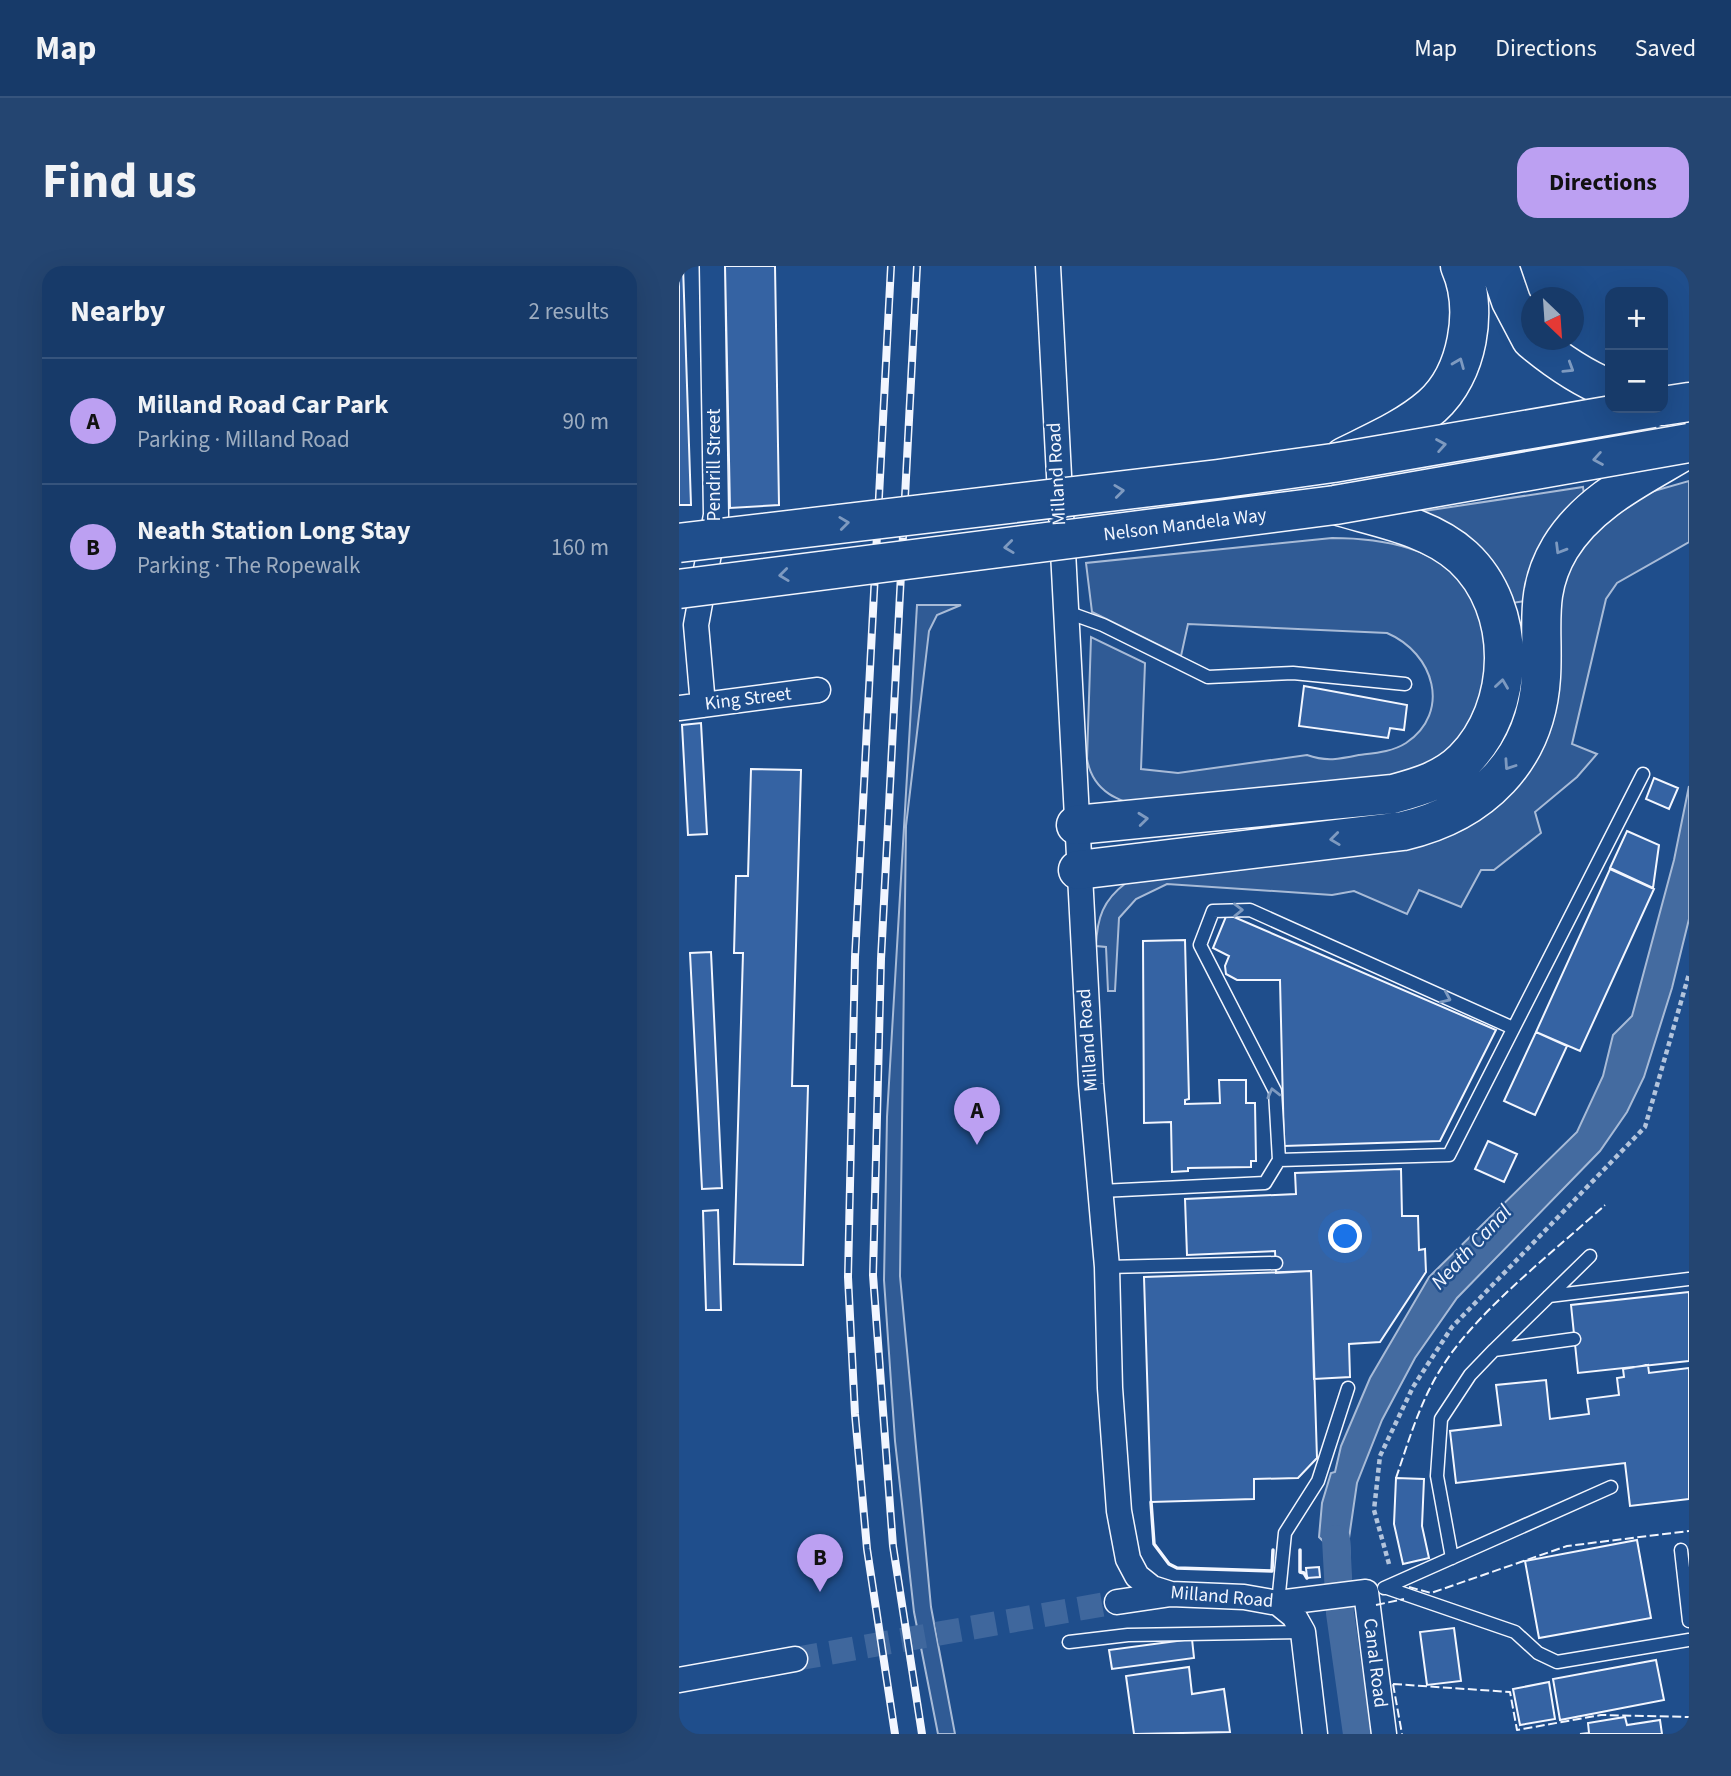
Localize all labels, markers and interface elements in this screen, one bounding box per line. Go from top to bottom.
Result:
text: Map [35,25,96,72]
text: Map [1414,31,1457,66]
text: Directions [1495,31,1597,66]
text: Saved [1635,31,1696,66]
text: Find us [42,147,197,217]
button: Directions [1517,147,1689,218]
north arrow [1521,287,1584,350]
map controls [1605,287,1668,413]
button: + [1605,287,1668,350]
text: Nearby [70,290,165,333]
text: 2 results [529,295,609,328]
button: − [1605,350,1668,413]
one-way arrow [1450,358,1464,370]
one-way arrow [1561,360,1574,373]
text: Milland Road Car Park [137,386,388,423]
text: A [86,405,100,438]
text: 90 m [562,405,609,438]
street label: Pendrill Street [701,408,728,522]
street label: Milland Road [1041,422,1073,526]
text: Parking · Milland Road [137,423,350,456]
one-way arrow [1435,438,1447,453]
one-way arrow [1592,451,1604,466]
one-way arrow [1114,484,1125,499]
street label: Nelson Mandela Way [1102,502,1268,548]
text: Neath Station Long Stay [137,512,411,549]
one-way arrow [838,516,850,531]
text: B [86,531,100,564]
text: 160 m [551,531,609,564]
one-way arrow [1003,539,1015,554]
one-way arrow [1556,542,1569,555]
text: Parking · The Ropewalk [137,549,360,582]
one-way arrow [778,568,789,583]
one-way arrow [1494,679,1509,690]
street label: King Street [703,680,793,718]
one-way arrow [1505,757,1518,770]
one-way arrow [1138,811,1149,826]
one-way arrow [1329,831,1341,846]
one-way arrow [1233,902,1244,918]
street label: Milland Road [1071,988,1105,1092]
one-way arrow [1439,990,1452,1004]
pin: A [954,1087,1000,1145]
one-way arrow [1267,1087,1281,1099]
water label: Neath Canal [1424,1197,1519,1296]
your location [1328,1219,1362,1253]
pin: B [797,1534,843,1592]
street label: Milland Road [1169,1579,1275,1615]
street label: Canal Road [1356,1617,1394,1709]

